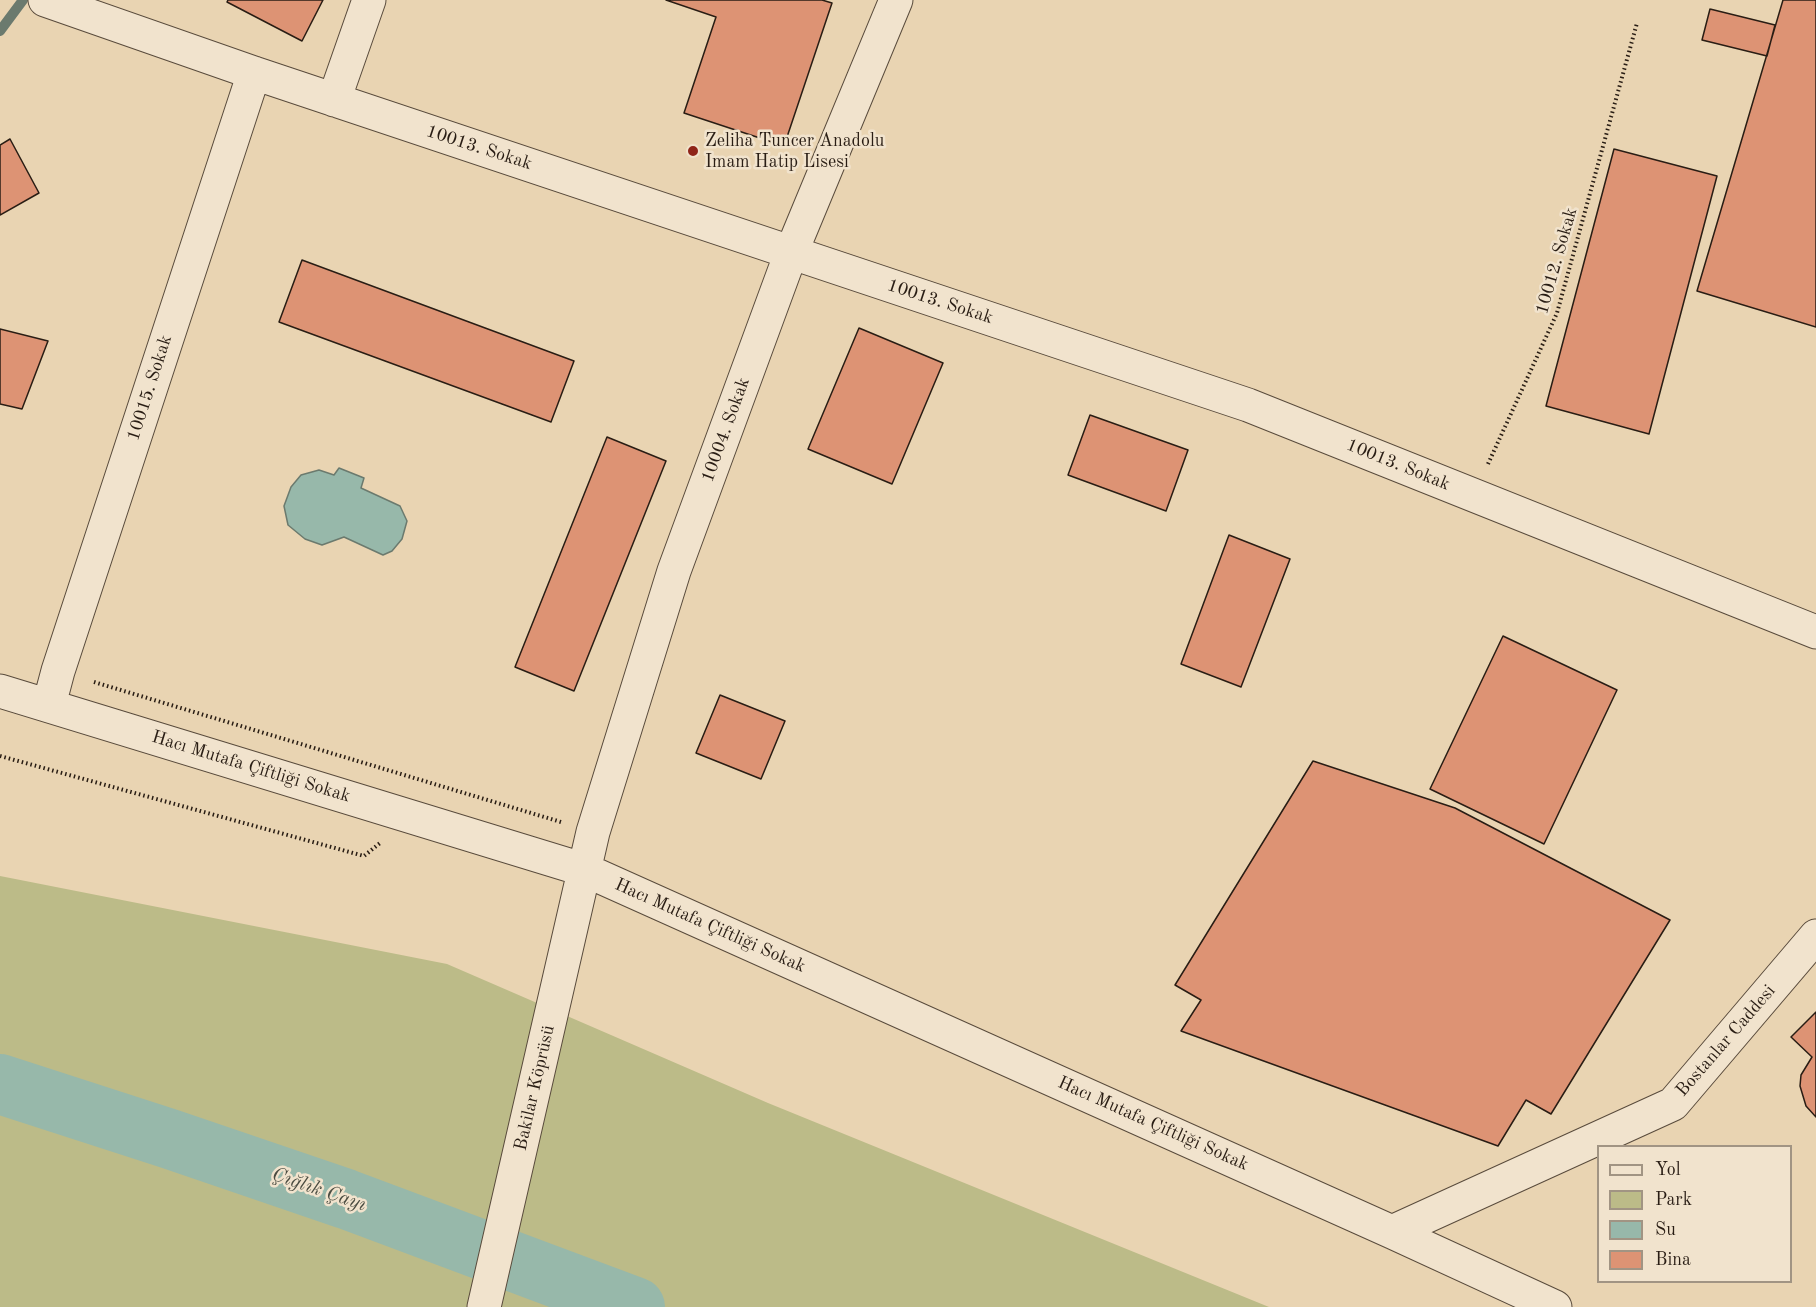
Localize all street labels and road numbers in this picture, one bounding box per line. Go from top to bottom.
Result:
street label: 10013. Sokak [423,121,535,175]
street label: 10012. Sokak [1531,205,1583,317]
street label: 10013. Sokak [884,275,996,329]
street label: 10015. Sokak [123,332,177,444]
street label: 10004. Sokak [697,375,755,485]
street label: 10013. Sokak [1343,434,1453,496]
street label: Hacı Mutafa Çiftliği Sokak [149,726,353,808]
street label: Hacı Mutafa Çiftliği Sokak [611,874,809,978]
street label: Bostanlar Caddesi [1672,981,1780,1101]
street label: Bakilar Köprüsü [510,1023,560,1153]
street label: Hacı Mutafa Çiftliği Sokak [1054,1072,1252,1176]

